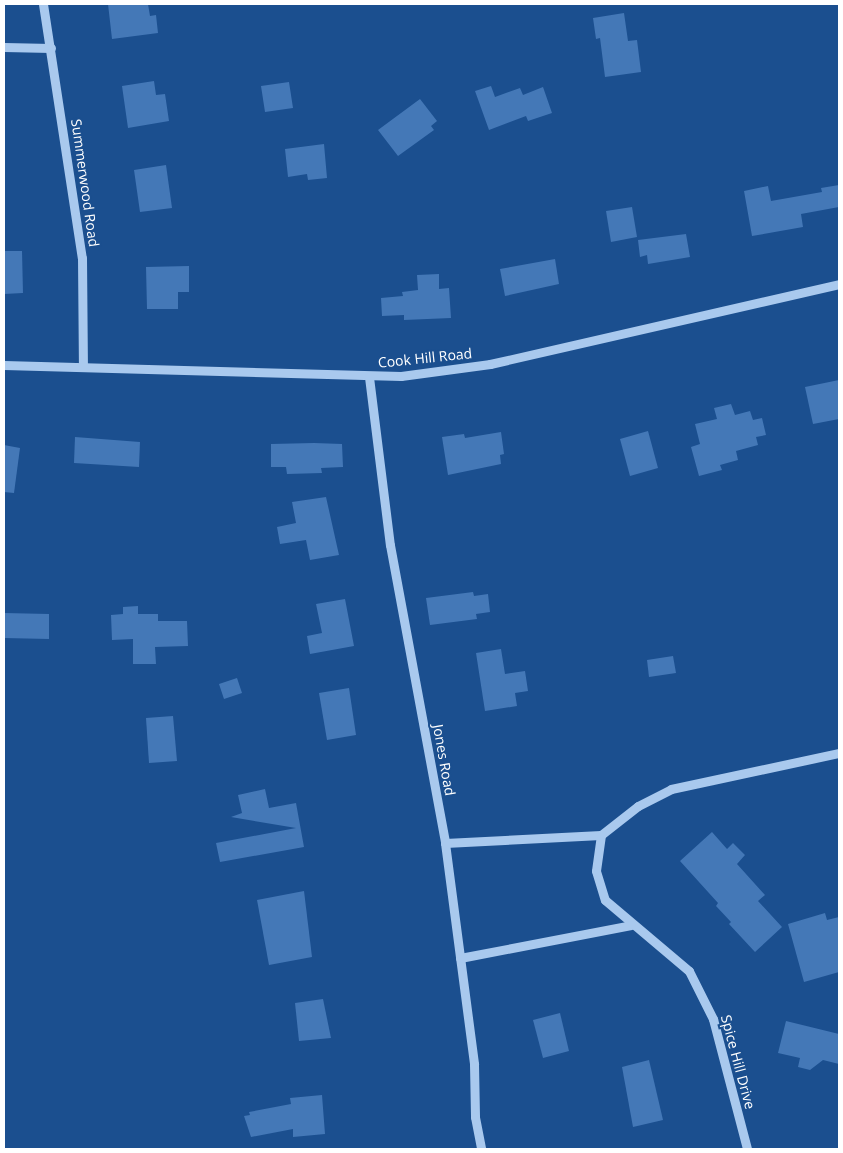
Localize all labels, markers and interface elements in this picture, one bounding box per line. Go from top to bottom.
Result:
street label: Summerwood Road [68,118,102,248]
street label: Cook Hill Road [377,345,473,371]
street label: Jones Road [429,723,459,797]
street label: Spice Hill Drive [717,1013,759,1111]

